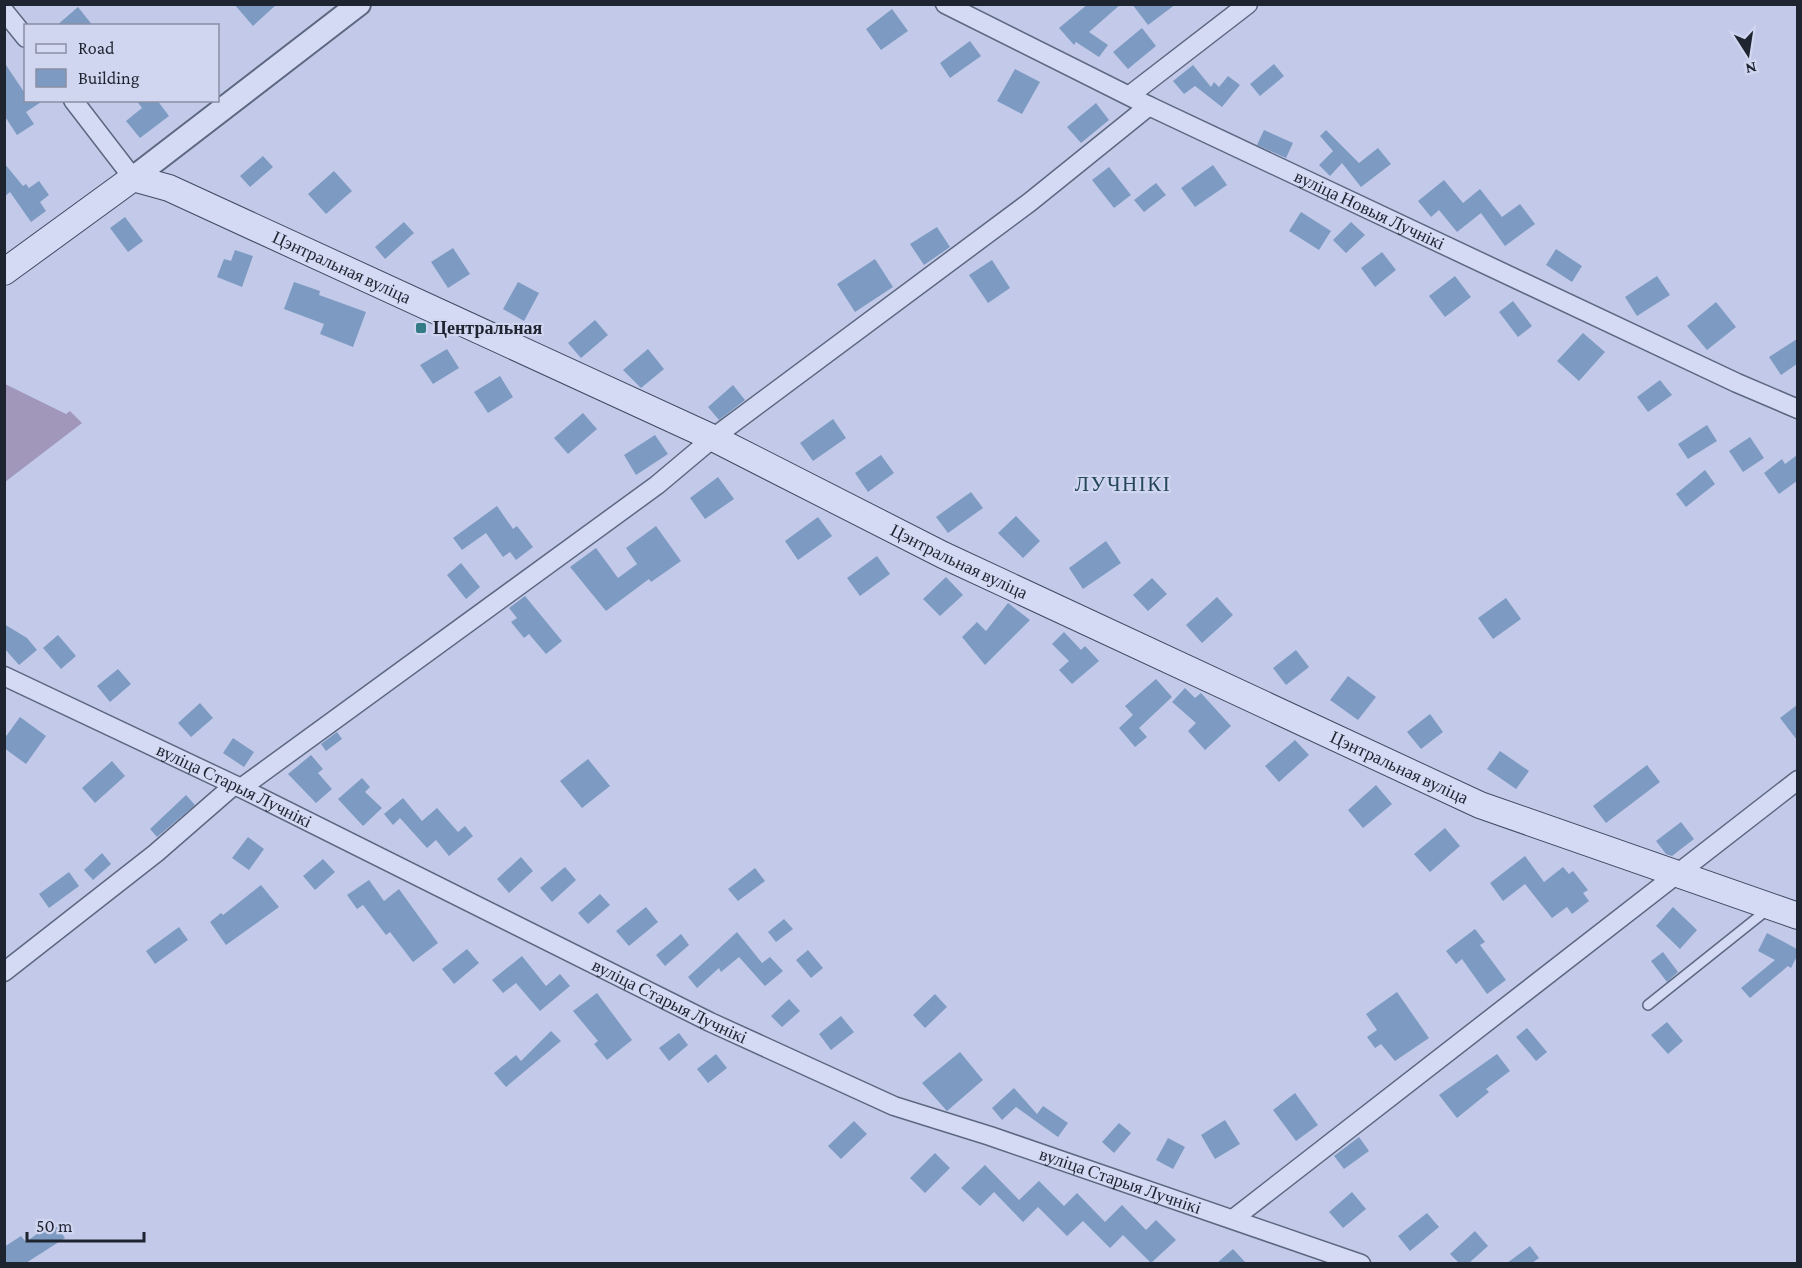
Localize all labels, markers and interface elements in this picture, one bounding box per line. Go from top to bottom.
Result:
legend [24,24,219,102]
north arrow [1718,24,1778,84]
text: Road [78,38,115,58]
text: N [1744,59,1758,78]
text: Building [78,68,140,88]
street label: вуліца Новыя Лучнікі [1291,166,1448,254]
street label: Цэнтральная вуліца [269,227,414,308]
place label: Центральная [433,318,543,338]
marker: Центральная [414,321,428,335]
district label: ЛУЧНІКІ [1075,472,1171,496]
street label: Цэнтральная вуліца [887,520,1031,603]
street label: Цэнтральная вуліца [1327,727,1471,808]
street label: вуліца Старыя Лучнікі [153,740,315,832]
street label: вуліца Старыя Лучнікі [589,955,750,1048]
street label: вуліца Старыя Лучнікі [1037,1144,1204,1218]
scale bar [27,1205,144,1243]
text: 50 m [36,1216,73,1236]

